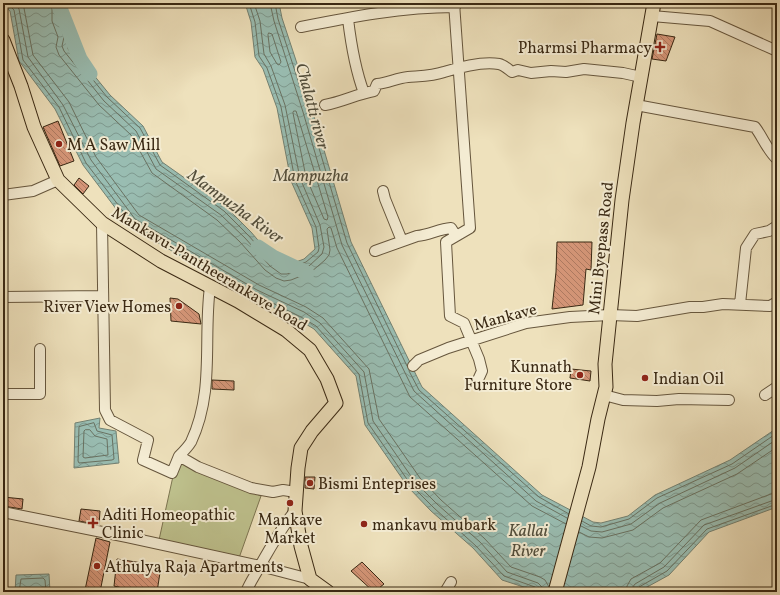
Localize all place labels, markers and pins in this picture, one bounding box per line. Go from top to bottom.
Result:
place label: Pharmsi Pharmacy [518,38,652,60]
marker: Pharmsi Pharmacy [655,42,665,52]
place label: M A Saw Mill [67,135,160,157]
marker: M A Saw Mill [54,139,64,149]
place label: River View Homes [43,297,171,319]
marker: River View Homes [174,301,184,311]
place label: Kunnath Furniture Store [464,357,572,397]
place label: Indian Oil [653,369,724,391]
marker: Kunnath Furniture Store [575,370,585,380]
marker: Indian Oil [640,373,650,383]
place label: Bismi Enteprises [318,474,436,496]
marker: Bismi Enteprises [305,478,315,488]
marker: Mankave Market [285,498,295,508]
place label: Aditi Homeopathic Clinic [102,505,235,545]
place label: Mankave Market [258,510,322,550]
place label: mankavu mubark [372,515,496,537]
marker: Aditi Homeopathic Clinic [87,517,99,529]
marker: mankavu mubark [359,519,369,529]
place label: Athulya Raja Apartments [105,557,283,579]
marker: Athulya Raja Apartments [92,561,102,571]

